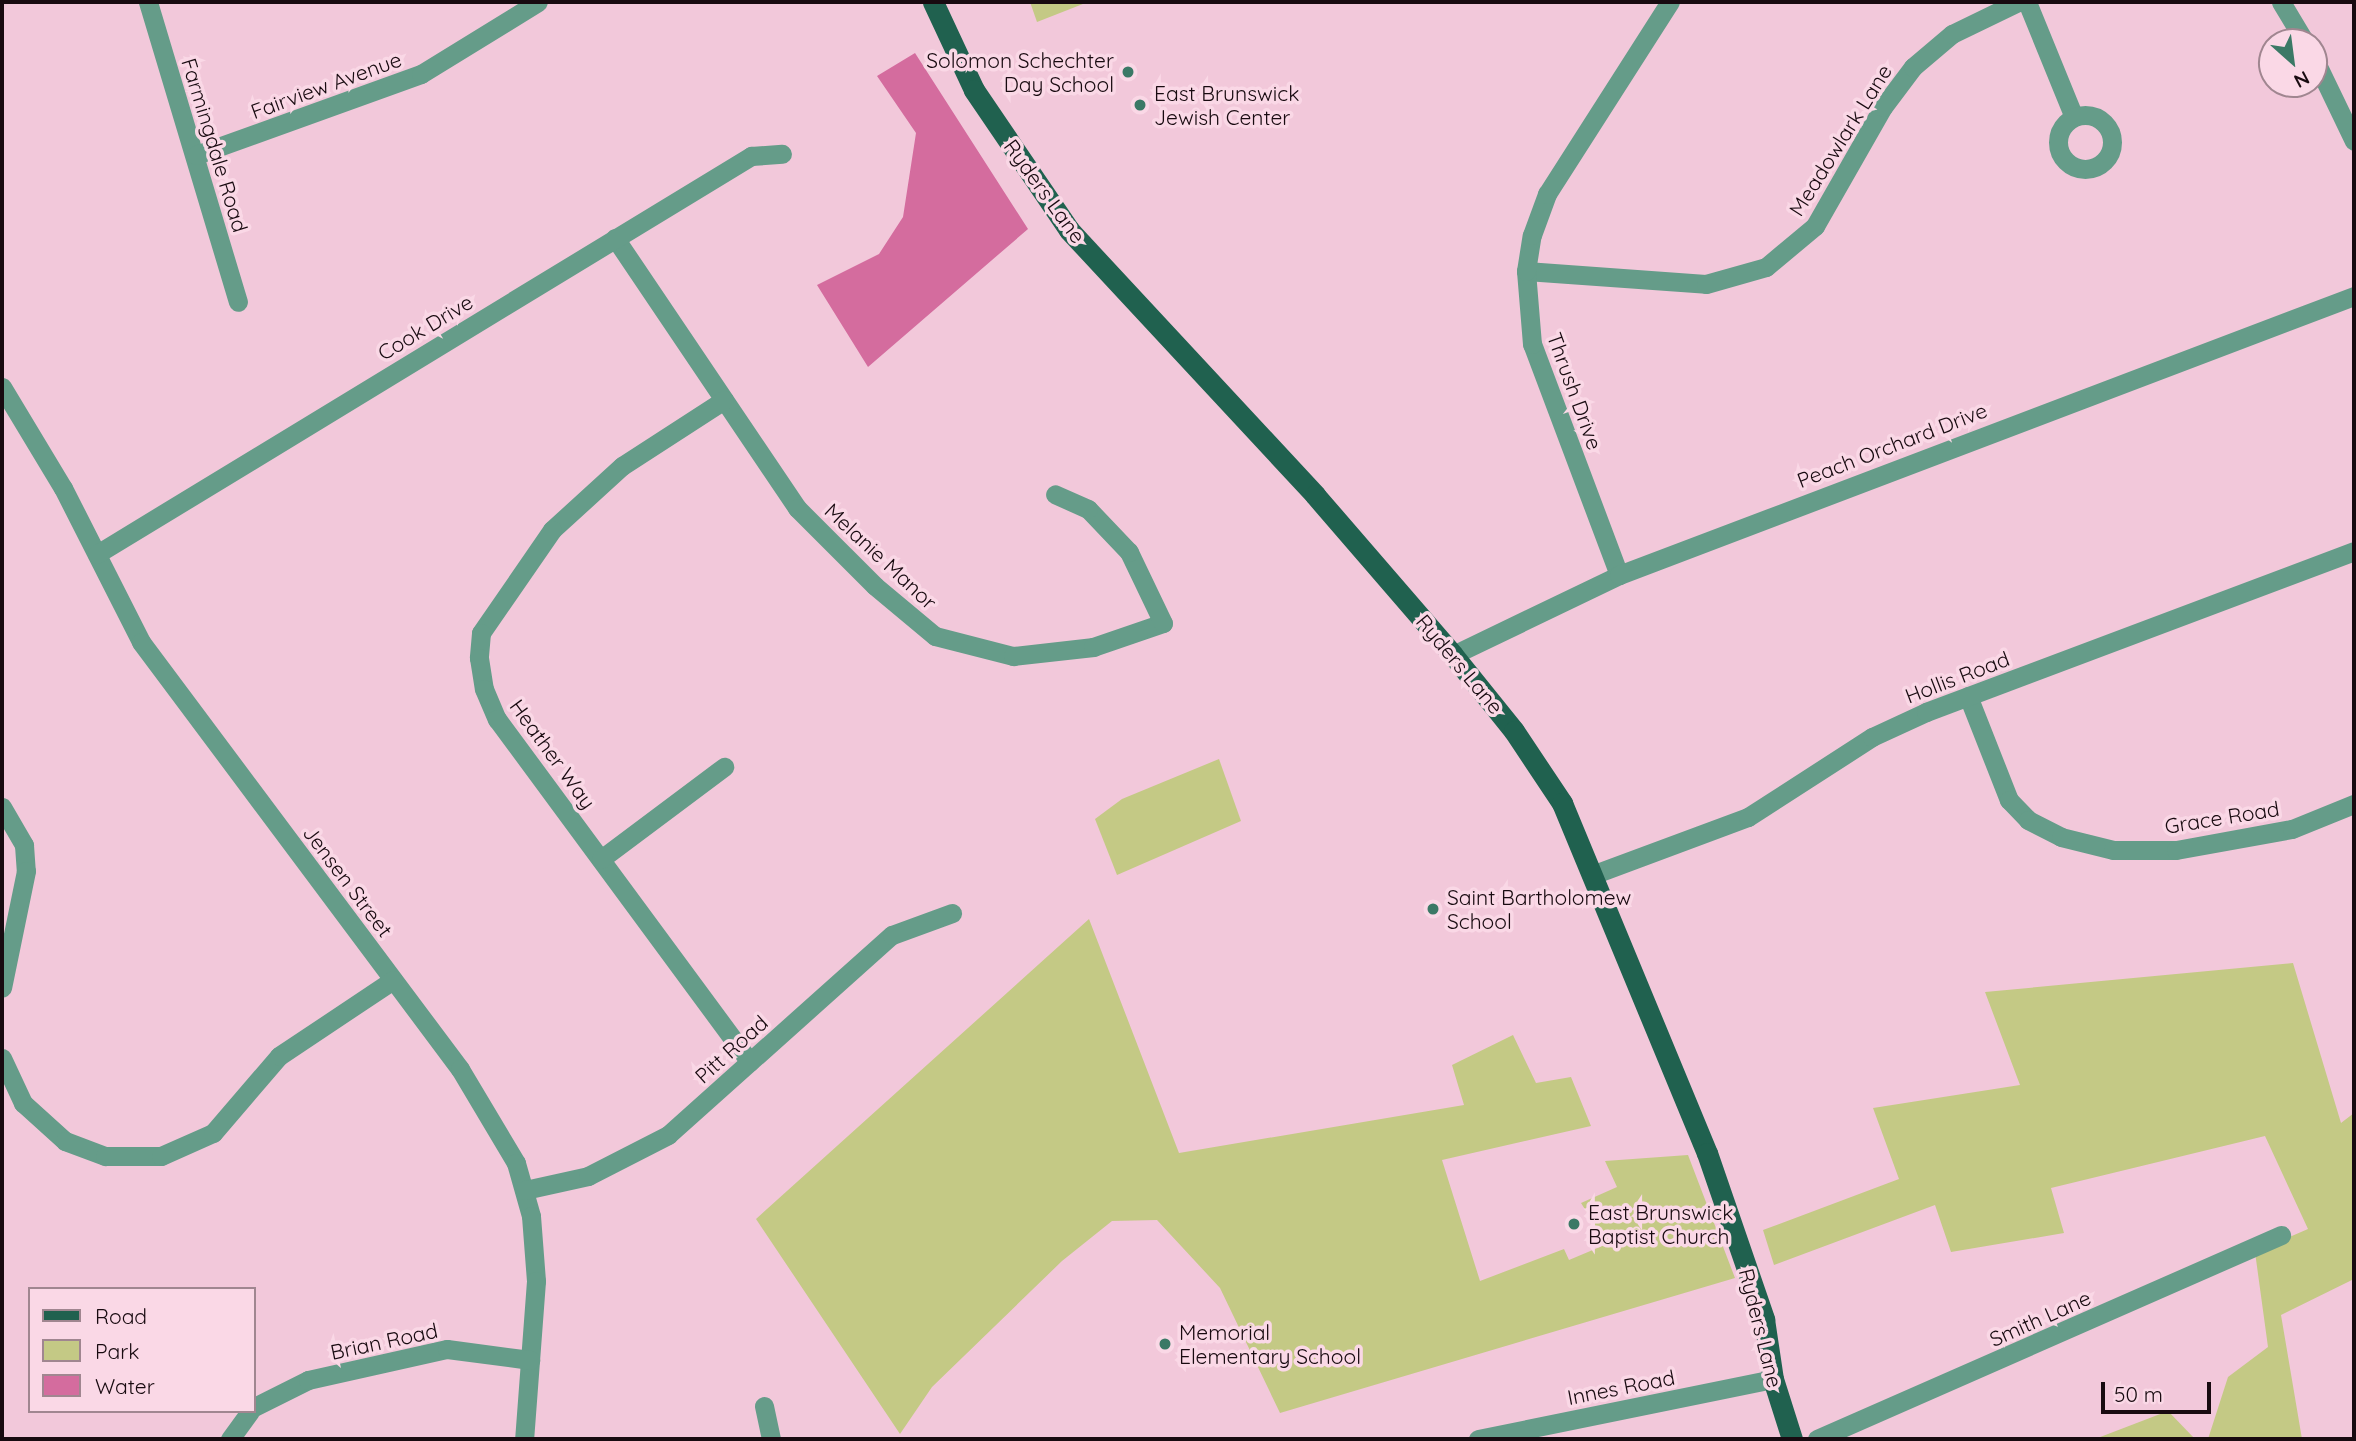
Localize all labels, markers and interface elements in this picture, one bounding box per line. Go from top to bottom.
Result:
north arrow [2258,28,2328,98]
street label: Fairview Avenue [247,46,405,124]
place label: Solomon Schechter Day School [926,47,1114,97]
street label: Farmingdale Road [177,55,253,235]
street label: Meadowlark Lane [1783,60,1897,220]
marker: Solomon Schechter Day School [1120,64,1136,80]
text: N [2290,66,2314,94]
place label: East Brunswick Jewish Center [1154,80,1299,130]
marker: East Brunswick Jewish Center [1132,97,1148,113]
street label: Ryders Lane [999,134,1091,248]
street label: Cook Drive [373,289,477,365]
street label: Thrush Drive [1542,329,1608,453]
street label: Peach Orchard Drive [1793,397,1991,493]
street label: Melanie Manor [820,498,942,614]
street label: Ryders Lane [1411,609,1509,719]
street label: Hollis Road [1901,646,2013,708]
street label: Heather Way [505,694,601,814]
street label: Grace Road [2163,796,2281,838]
street label: Jensen Street [298,820,398,942]
place label: Saint Bartholomew School [1447,884,1631,934]
marker: Saint Bartholomew School [1425,901,1441,917]
street label: Pitt Road [689,1010,773,1088]
place label: East Brunswick Baptist Church [1588,1199,1733,1249]
marker: East Brunswick Baptist Church [1566,1216,1582,1232]
street label: Ryders Lane [1734,1266,1788,1390]
street label: Smith Lane [1985,1284,2095,1352]
legend [28,1287,256,1413]
text: Road [95,1303,147,1329]
street label: Brian Road [328,1317,440,1365]
place label: Memorial Elementary School [1179,1319,1361,1369]
marker: Memorial Elementary School [1157,1336,1173,1352]
text: Park [95,1338,139,1364]
street label: Innes Road [1565,1364,1677,1410]
scale bar [2104,1368,2214,1412]
text: Water [95,1373,155,1399]
text: 50 m [2114,1381,2163,1407]

